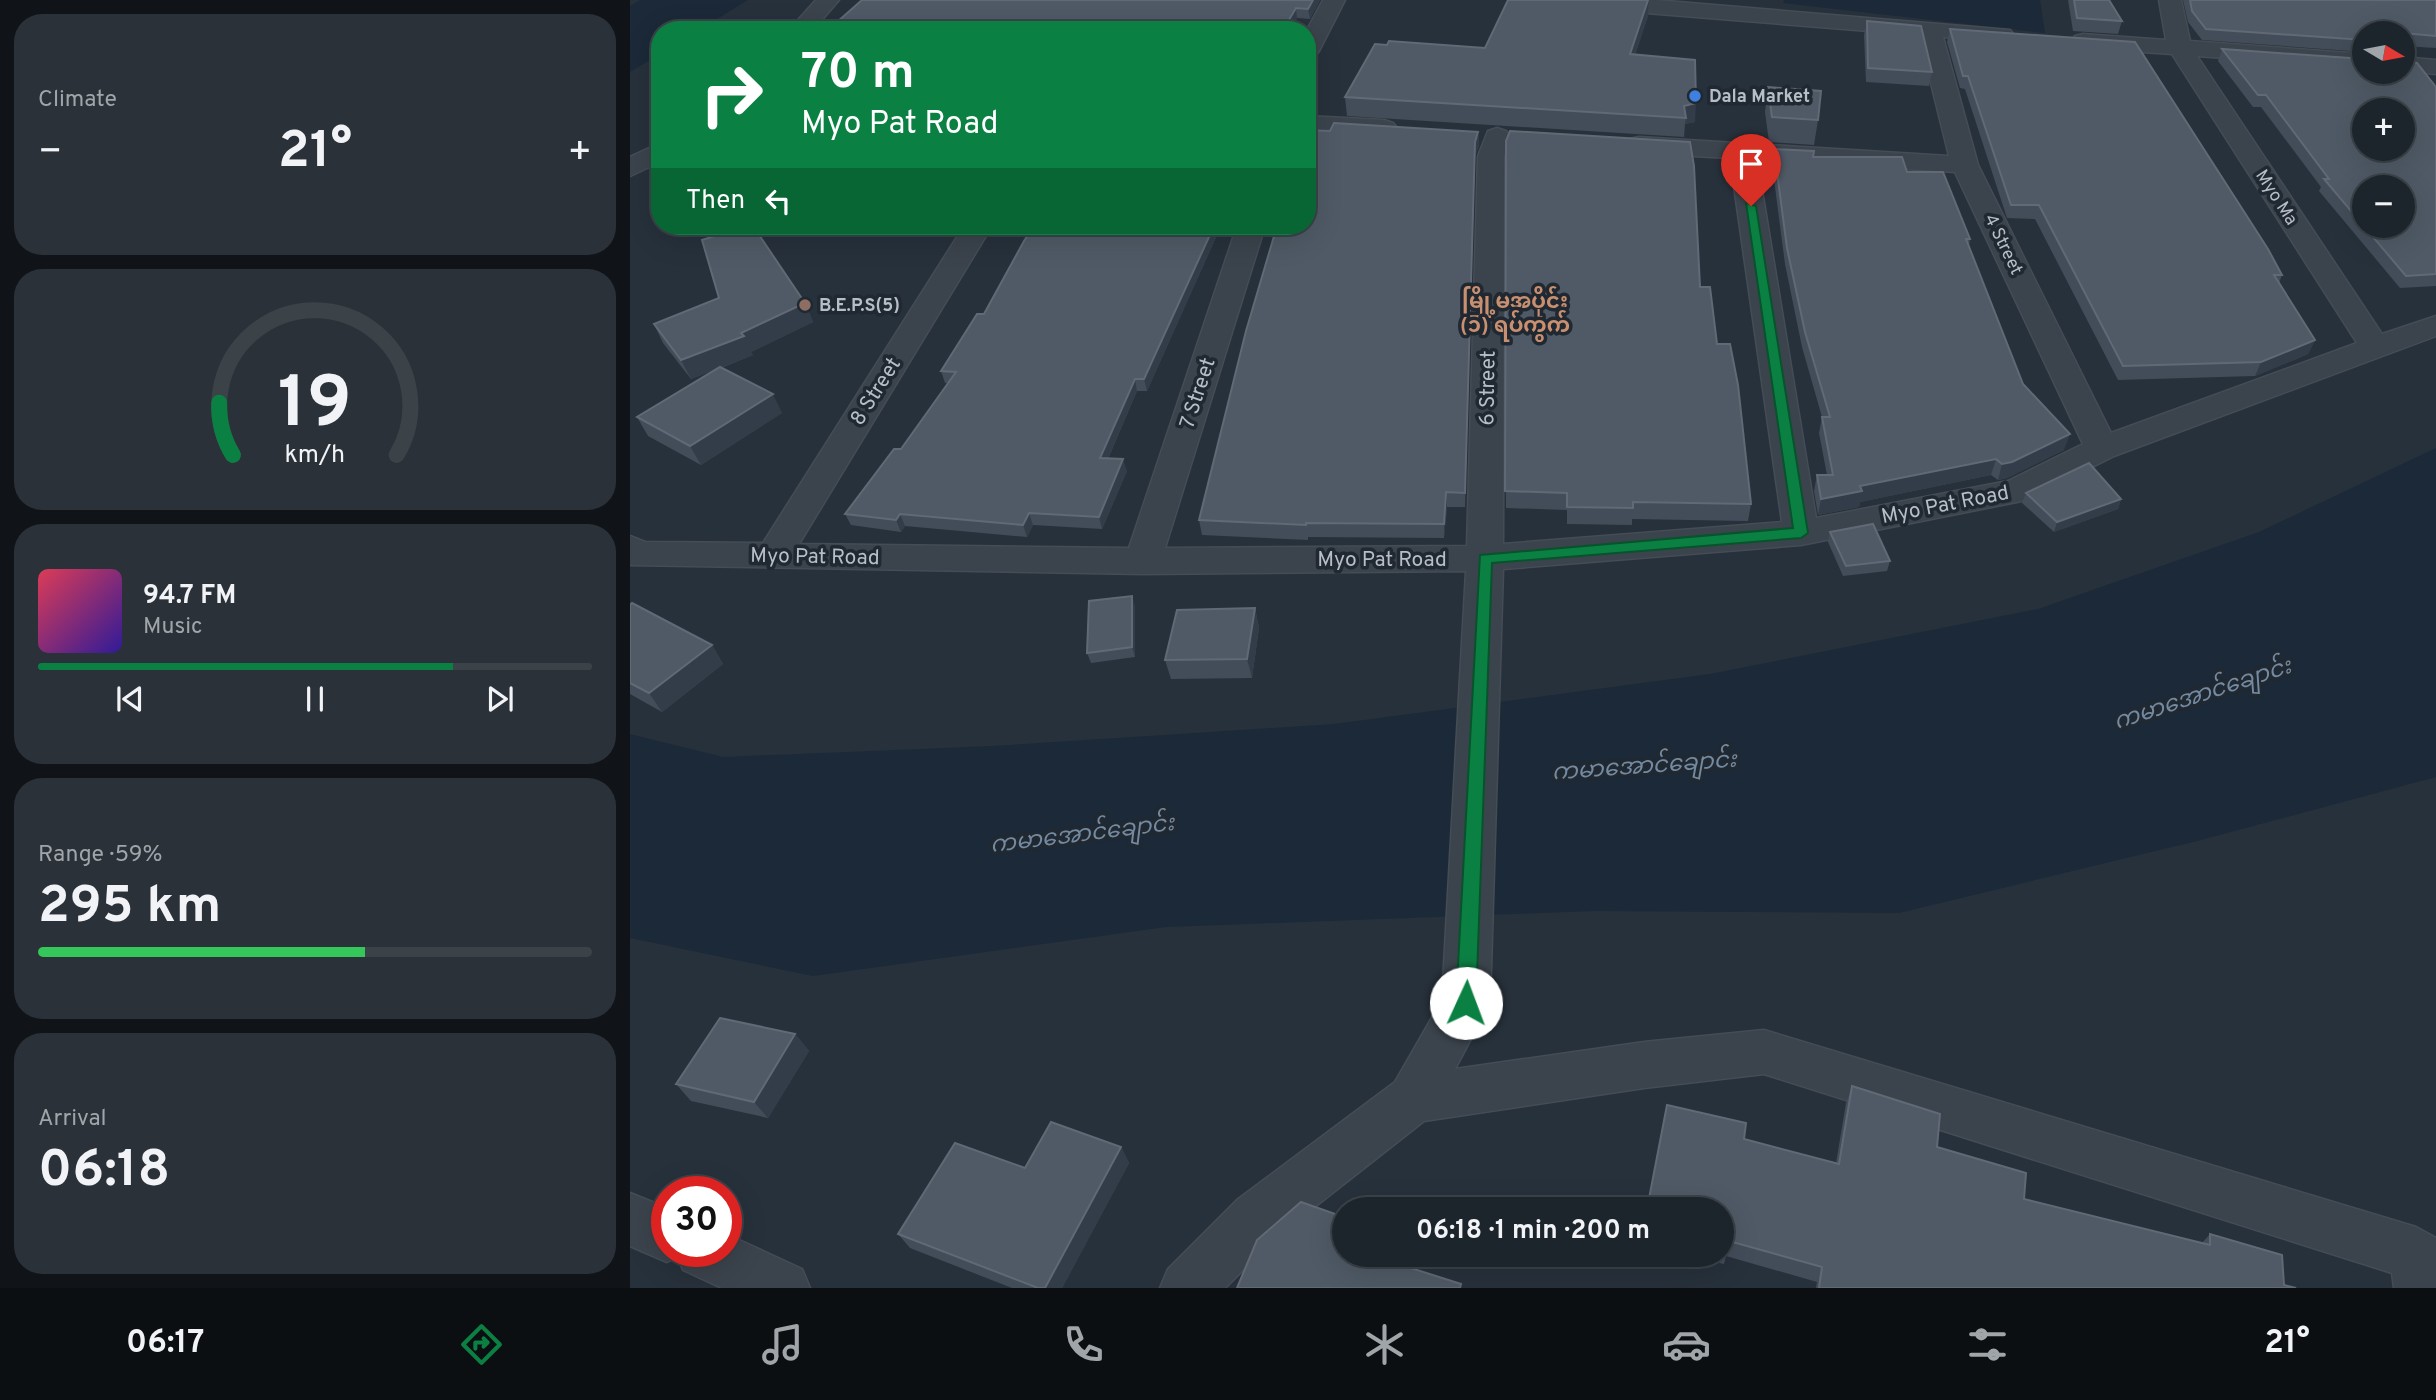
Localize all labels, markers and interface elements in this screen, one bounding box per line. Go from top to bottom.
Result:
north arrow [2352,21,2415,84]
map controls [2352,21,2415,238]
text: 70 m [801,44,915,106]
icon: right [686,49,777,140]
text: Climate [38,86,117,115]
place label: Dala Market [1709,86,1810,109]
marker: Dala Market [1687,88,1703,104]
button: + [2352,98,2415,161]
text: Myo Pat Road [801,105,998,145]
text: 21° [278,120,352,186]
text: − [38,129,63,178]
text: + [567,129,592,178]
pin [1721,134,1781,206]
icon: arrive [1732,145,1770,183]
street label: Myo Ma [2249,166,2302,230]
button: − [2352,175,2415,238]
icon: left [759,182,797,220]
text: Then [686,185,745,218]
street label: 4 Street [1978,210,2027,279]
district label: မြို့မအပိုင်း (၁) ရပ်ကွက် [1460,285,1570,342]
place label: B.E.P.S(5) [819,295,900,318]
marker: B.E.P.S(5) [797,297,813,313]
street label: 6 Street [1474,350,1503,426]
street label: 8 Street [845,353,908,431]
street label: 7 Street [1174,355,1223,432]
text: 19 [278,362,352,454]
text: km/h [285,440,345,472]
street label: Myo Pat Road [1879,480,2011,531]
street label: Myo Pat Road [750,543,880,572]
street label: Myo Pat Road [1317,547,1447,574]
text: 94.7 FM [143,580,236,613]
text: Music [143,613,203,642]
water label: ကမာအောင်ချောင်း [2109,649,2298,740]
icon: previous [111,680,149,718]
icon: pause [296,680,334,718]
icon: next [481,680,519,718]
water label: ကမာအောင်ချောင်း [1551,742,1740,790]
water label: ကမာအောင်ချောင်း [988,806,1178,863]
text: Range · 59% [38,841,163,870]
text: 295 km [38,875,221,941]
position arrow [1429,966,1503,1040]
text: Arrival [38,1105,107,1134]
text: 06:18 [38,1139,170,1205]
speed limit sign: 30 [651,1176,742,1267]
text: 06:18 · 1 min · 200 m [1416,1215,1650,1248]
icon: directions [457,1320,506,1369]
icon: music [758,1320,807,1369]
icon: phone [1059,1320,1108,1369]
icon: climate [1360,1320,1409,1369]
icon: car [1662,1320,1711,1369]
icon: filters [1963,1320,2012,1369]
text: 06:17 [126,1324,205,1364]
text: 21° [2264,1324,2310,1364]

